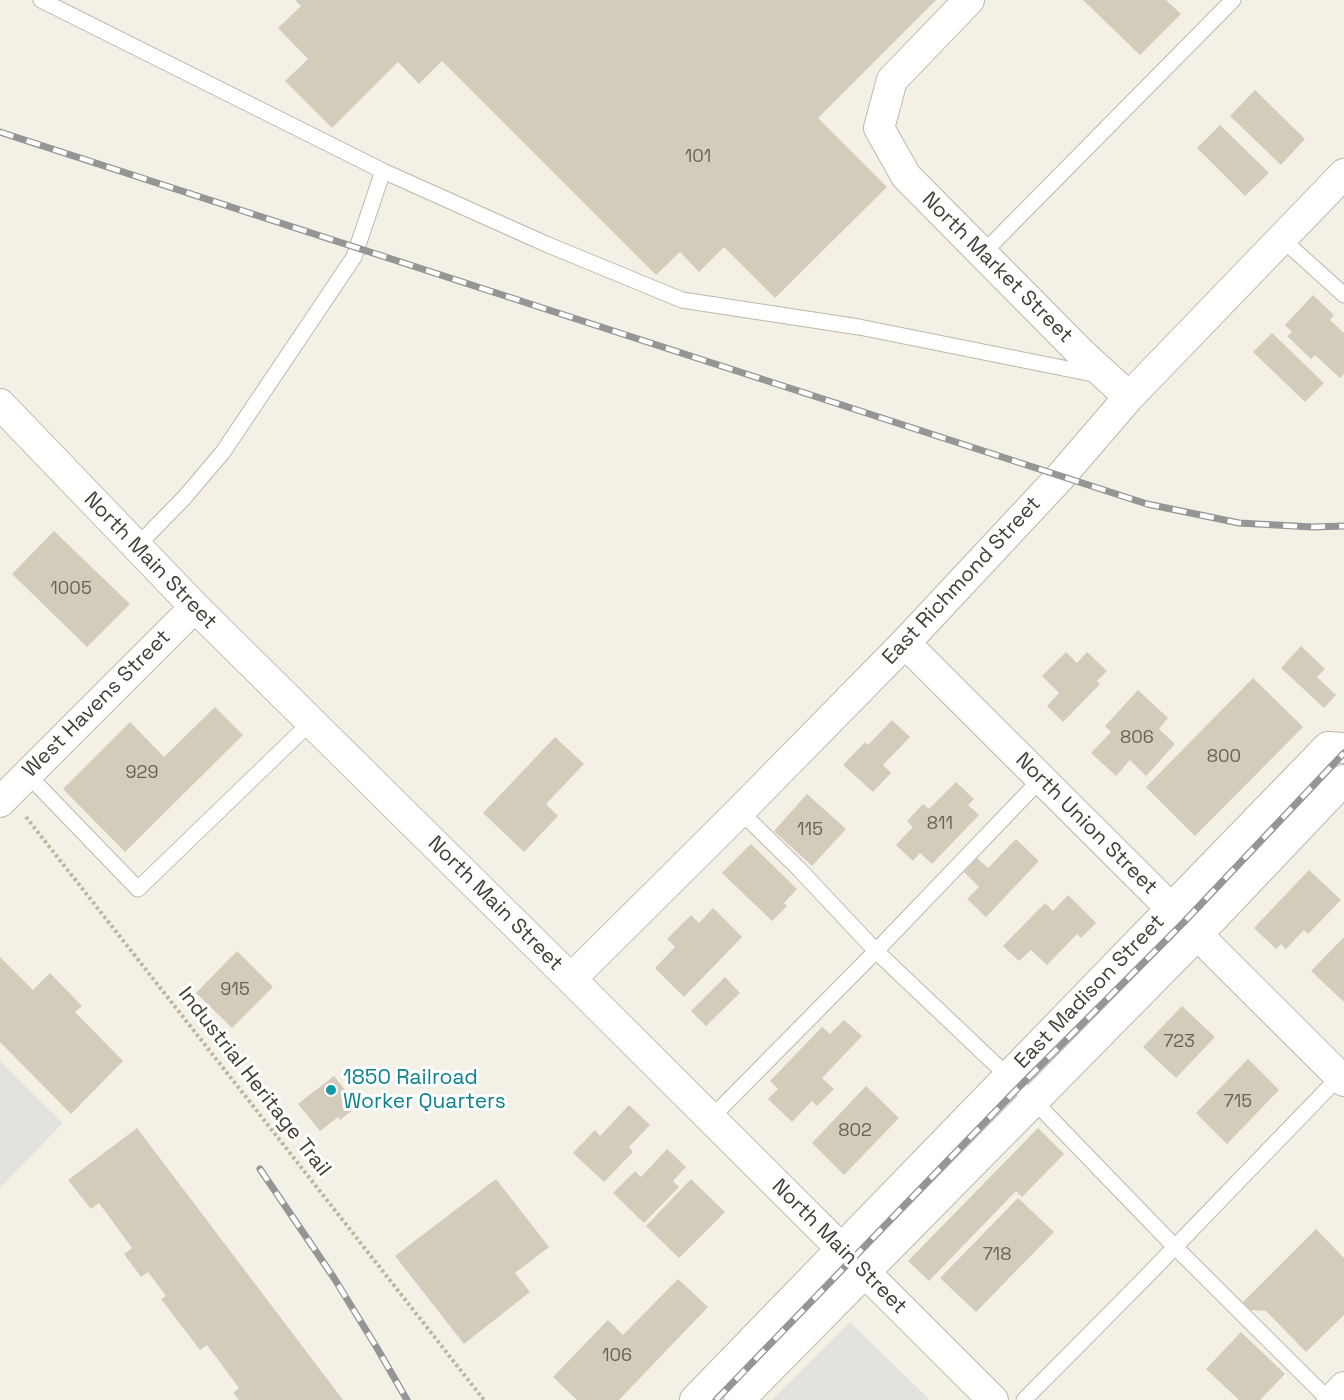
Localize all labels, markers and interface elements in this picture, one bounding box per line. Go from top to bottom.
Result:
house number: 101 [685,146,711,168]
street label: North Market Street [916,187,1078,349]
street label: North Main Street [78,487,222,635]
street label: East Richmond Street [878,492,1046,670]
house number: 1005 [50,578,92,600]
street label: West Havens Street [18,625,176,783]
house number: 806 [1120,727,1154,749]
house number: 800 [1207,746,1241,768]
street label: North Union Street [1010,748,1162,900]
house number: 929 [126,762,158,784]
house number: 811 [927,813,953,835]
house number: 115 [797,819,823,841]
street label: North Main Street [422,831,568,977]
street label: East Madison Street [1010,910,1170,1074]
house number: 915 [220,979,250,1001]
street label: Industrial Heritage Trail [172,982,336,1182]
house number: 723 [1163,1031,1195,1053]
place label: 1850 Railroad Worker Quarters [343,1065,506,1115]
marker: 1850 Railroad Worker Quarters [324,1083,338,1097]
house number: 715 [1224,1091,1252,1113]
house number: 802 [838,1120,872,1142]
street label: North Main Street [766,1174,912,1320]
house number: 718 [983,1244,1011,1266]
house number: 106 [602,1345,632,1367]

